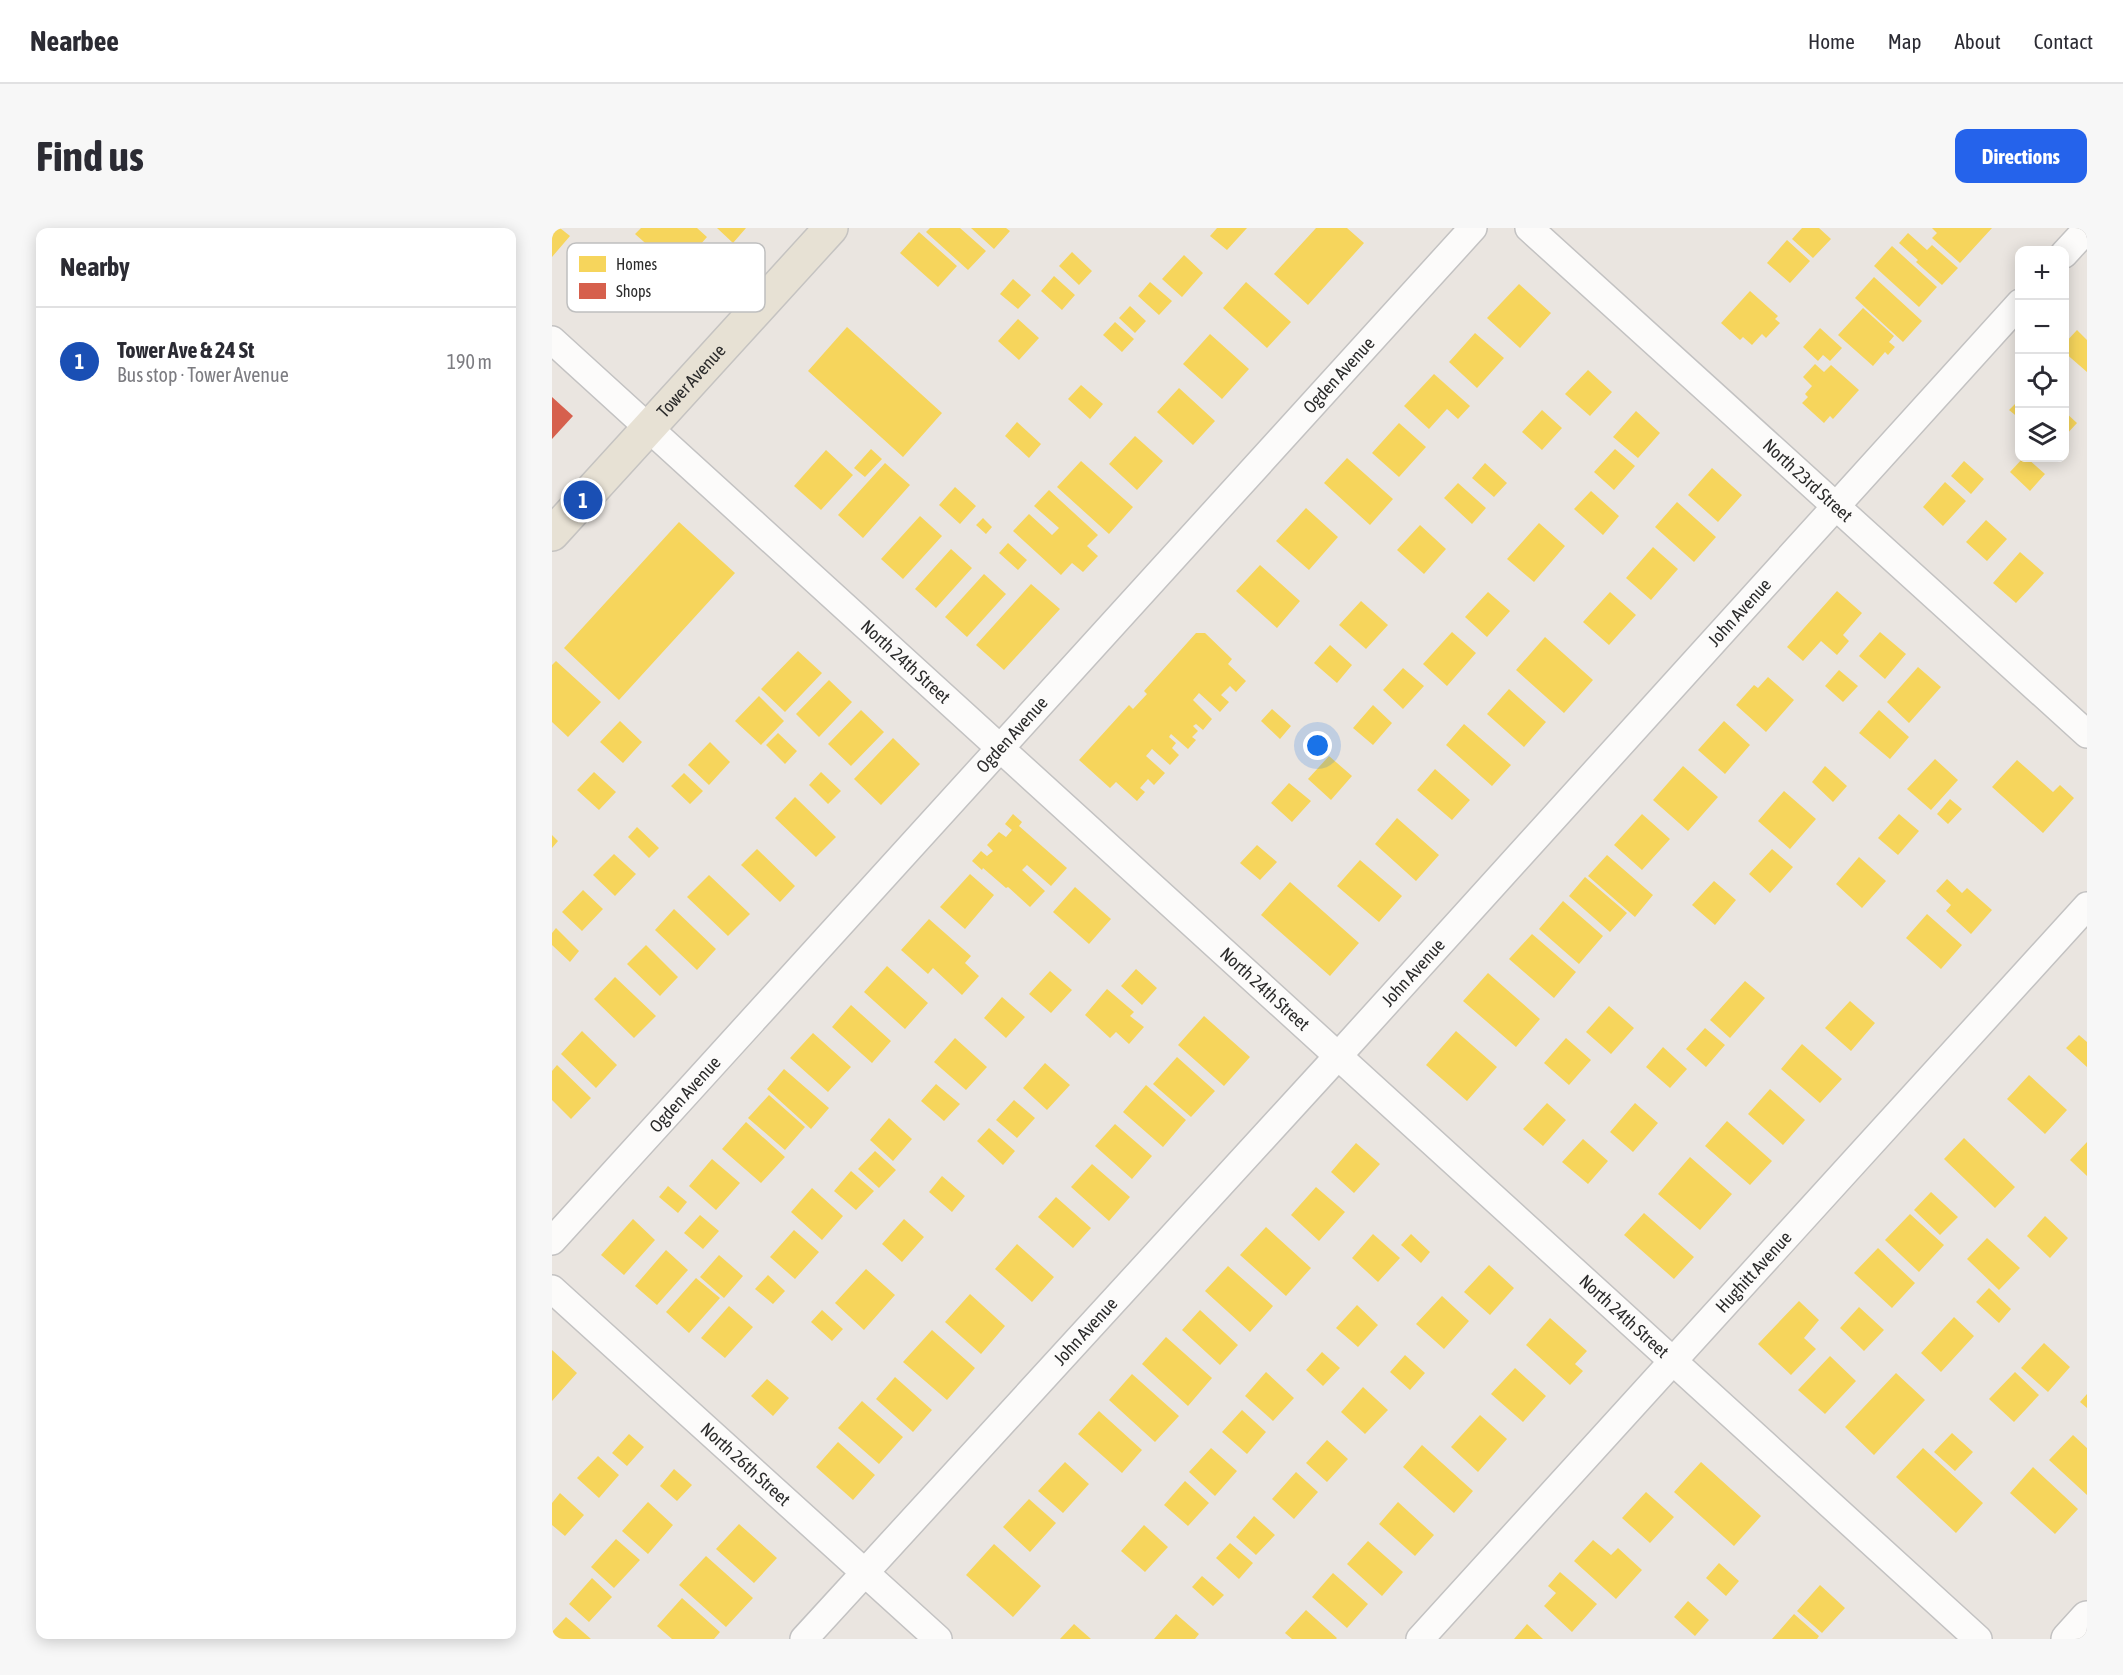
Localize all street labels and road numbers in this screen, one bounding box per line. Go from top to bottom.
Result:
street label: Ogden Avenue [1299,332,1379,417]
street label: Tower Avenue [652,340,730,422]
street label: North 23rd Street [1759,434,1857,526]
street label: John Avenue [1703,574,1775,650]
street label: North 24th Street [857,616,955,707]
street label: Ogden Avenue [972,692,1052,777]
street label: John Avenue [1377,934,1449,1011]
street label: North 24th Street [1216,943,1314,1035]
street label: Ogden Avenue [645,1052,725,1137]
street label: Hughitt Avenue [1711,1227,1796,1317]
street label: North 24th Street [1575,1270,1673,1362]
street label: John Avenue [1049,1293,1121,1369]
street label: North 26th Street [697,1418,795,1510]

